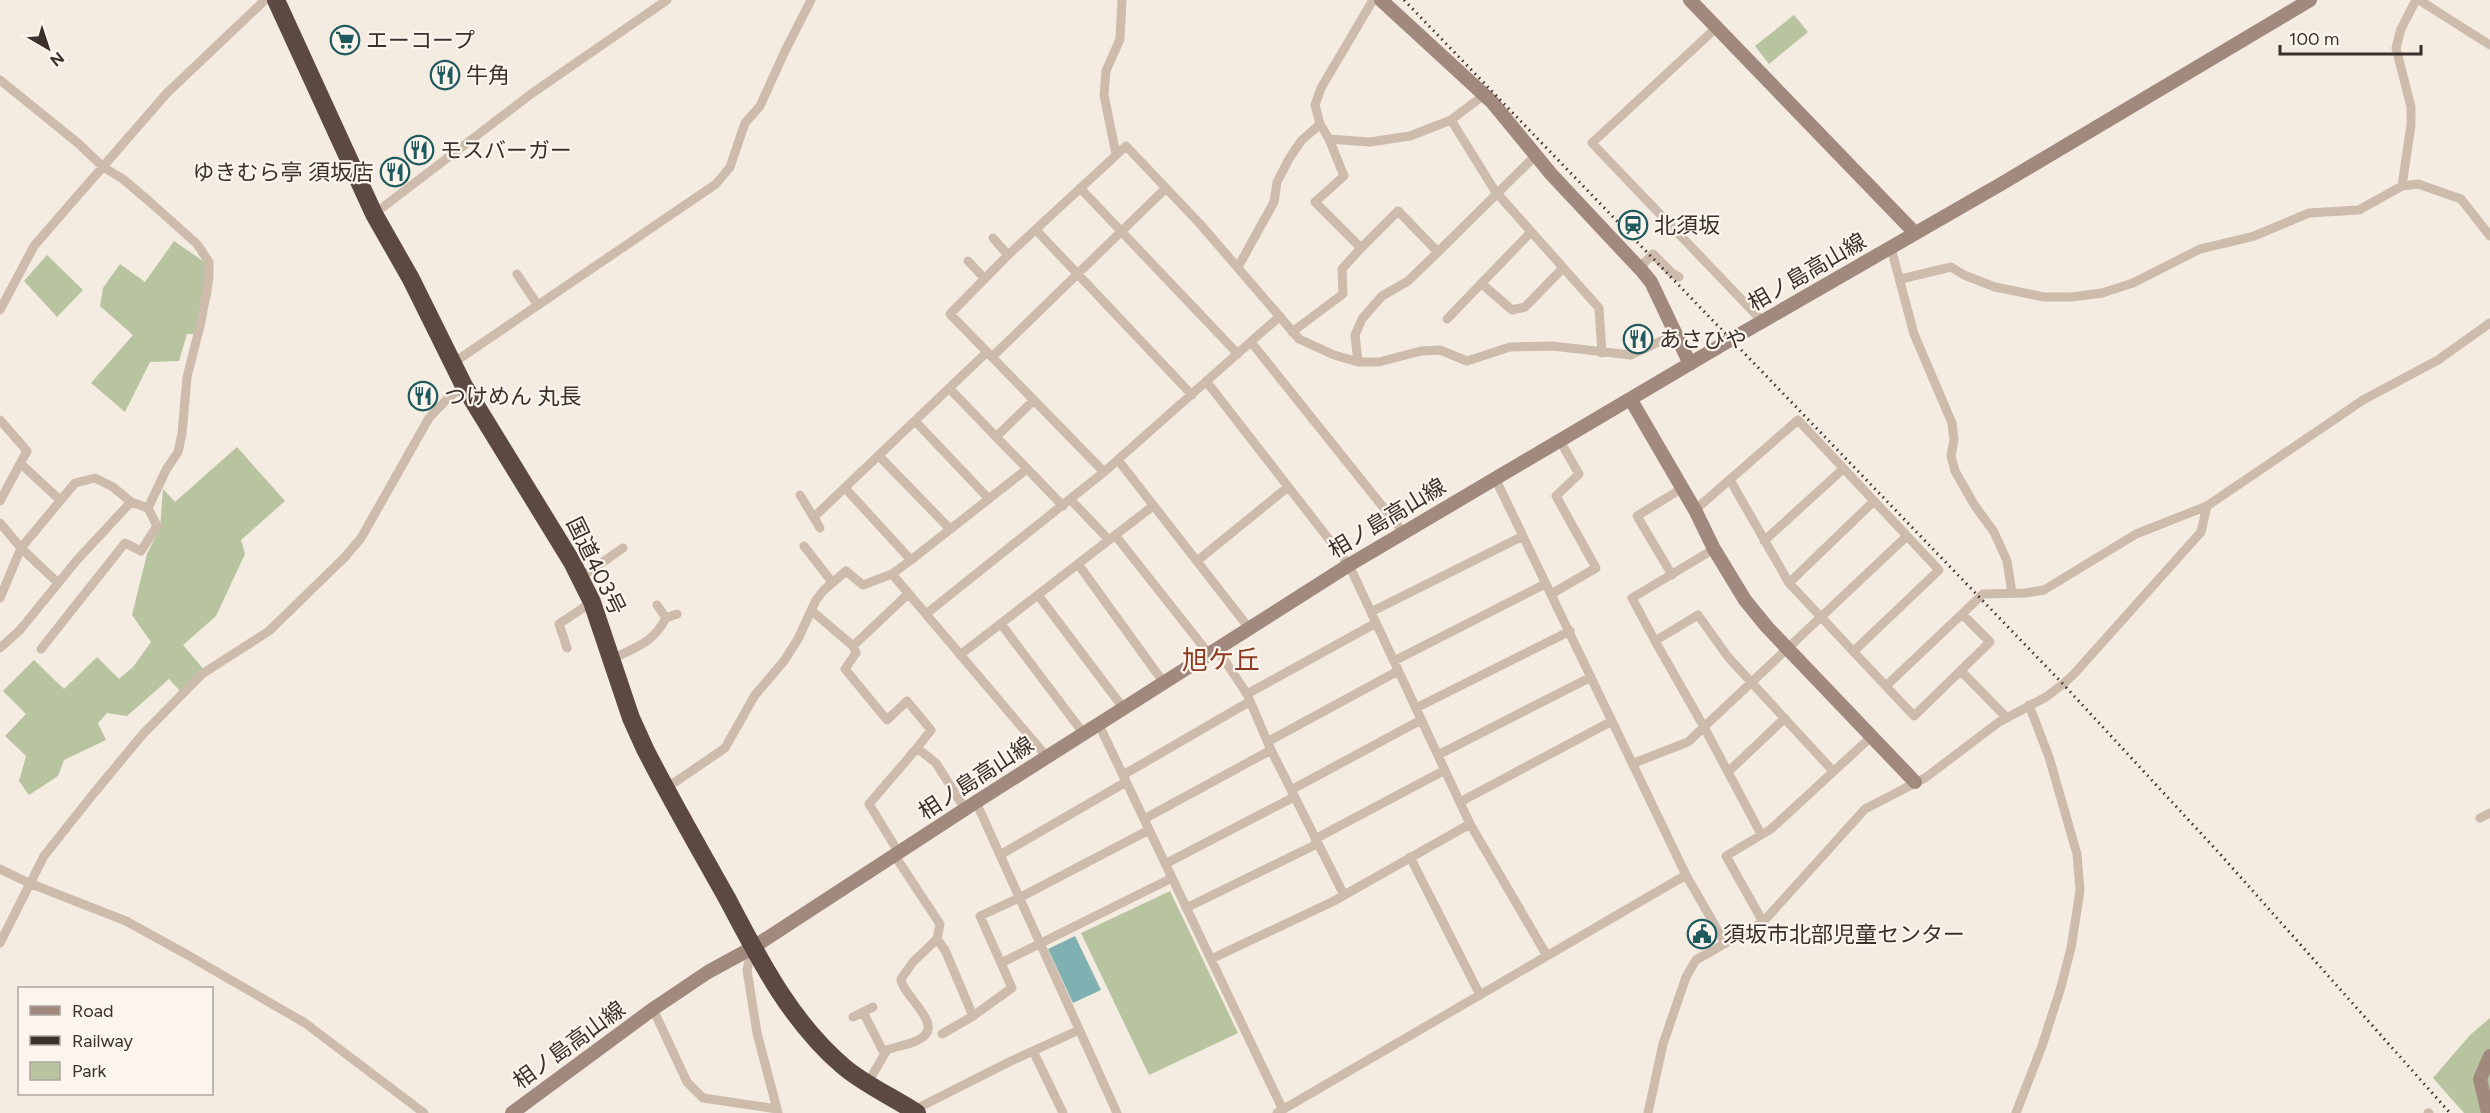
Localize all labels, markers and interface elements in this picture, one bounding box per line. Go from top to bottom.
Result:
north arrow [18,18,78,78]
scale bar [2280,18,2421,56]
supermarket icon: エーコープ [329,24,361,56]
place label: エーコープ [366,27,475,54]
text: 100 m [2289,28,2339,50]
text: N [46,48,68,71]
restaurant icon: 牛角 [429,59,461,91]
place label: 牛角 [466,62,510,89]
restaurant icon: モスバーガー [403,134,435,166]
place label: モスバーガー [440,137,572,164]
restaurant icon: ゆきむら亭 須坂店 [379,156,411,188]
place label: ゆきむら亭 須坂店 [193,159,374,186]
station icon: 北須坂 [1617,209,1649,241]
place label: 北須坂 [1654,212,1720,239]
street label: 相ノ島高山線 [1743,227,1871,317]
restaurant icon: あさひや [1622,323,1654,355]
place label: あさひや [1659,326,1747,353]
restaurant icon: つけめん 丸長 [407,380,439,412]
place label: つけめん 丸長 [444,383,581,410]
street label: 相ノ島高山線 [1323,472,1451,564]
street label: 国道403号 [561,513,631,619]
district label: 旭ケ丘 [1182,644,1260,676]
street label: 相ノ島高山線 [913,731,1039,825]
public building icon: 須坂市北部児童センター [1686,918,1718,950]
place label: 須坂市北部児童センター [1723,921,1965,948]
legend [18,987,213,1095]
street label: 相ノ島高山線 [508,995,630,1095]
text: Road [72,1000,113,1022]
text: Railway [72,1030,134,1052]
text: Park [72,1060,107,1082]

